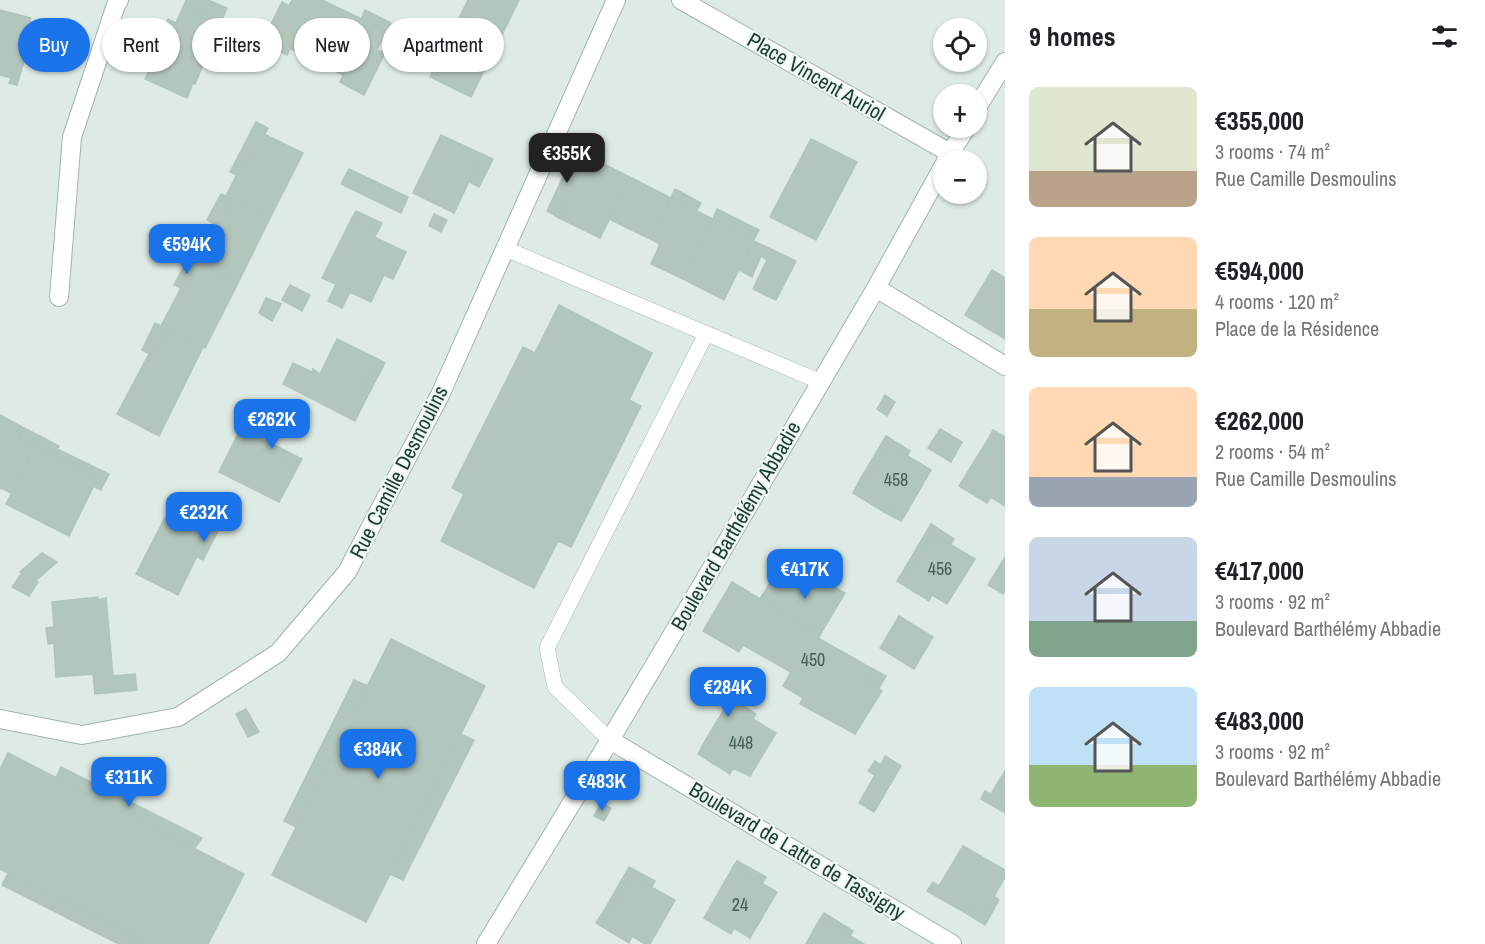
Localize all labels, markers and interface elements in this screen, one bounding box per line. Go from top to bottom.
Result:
chip: Buy [18,18,90,72]
chip: Rent [102,18,180,72]
chip: Filters [192,18,282,72]
chip: New [294,18,370,72]
chip: Apartment [382,18,504,72]
map controls [933,18,987,204]
button: locate [933,18,987,72]
text: 9 homes [1029,19,1116,54]
icon: filters [1428,20,1461,53]
street label: Place Vincent Auriol [742,25,891,128]
button: + [933,84,987,138]
text: €355,000 [1215,103,1304,138]
icon: home [1077,111,1149,183]
pin: €355K [525,133,609,184]
text: 3 rooms · 74 m² [1215,138,1330,165]
text: €355K [543,139,591,166]
button: − [933,150,987,204]
text: Rue Camille Desmoulins [1215,165,1396,192]
pin: €594K [145,224,229,275]
text: €594K [163,230,211,257]
text: €594,000 [1215,253,1304,288]
icon: home [1077,261,1149,333]
text: 4 rooms · 120 m² [1215,288,1339,315]
text: Place de la Résidence [1215,315,1379,342]
street label: Rue Camille Desmoulins [342,380,455,563]
pin: €262K [230,399,314,450]
text: €262,000 [1215,403,1304,438]
text: €262K [248,405,296,432]
icon: home [1077,411,1149,483]
street label: Boulevard Barthélémy Abbadie [664,416,807,636]
text: 2 rooms · 54 m² [1215,438,1330,465]
text: Rue Camille Desmoulins [1215,465,1396,492]
house number: 458 [884,467,908,492]
pin: €232K [162,492,246,543]
text: €232K [180,498,228,525]
pin: €417K [763,549,847,600]
text: €417,000 [1215,553,1304,588]
text: €417K [781,555,829,582]
house number: 456 [928,556,952,581]
icon: home [1077,561,1149,633]
text: 3 rooms · 92 m² [1215,588,1330,615]
text: Boulevard Barthélémy Abbadie [1215,615,1441,642]
house number: 450 [801,647,825,672]
pin: €284K [686,667,770,718]
text: €284K [704,673,752,700]
text: €483,000 [1215,703,1304,738]
icon: home [1077,711,1149,783]
pin: €384K [336,729,420,780]
house number: 448 [729,730,753,755]
text: €384K [354,735,402,762]
text: 3 rooms · 92 m² [1215,738,1330,765]
pin: €311K [87,757,171,808]
pin: €483K [560,761,644,812]
text: €311K [105,763,153,790]
text: Boulevard Barthélémy Abbadie [1215,765,1441,792]
text: €483K [578,767,626,794]
street label: Boulevard de Lattre de Tassigny [684,775,911,927]
house number: 24 [732,892,748,917]

